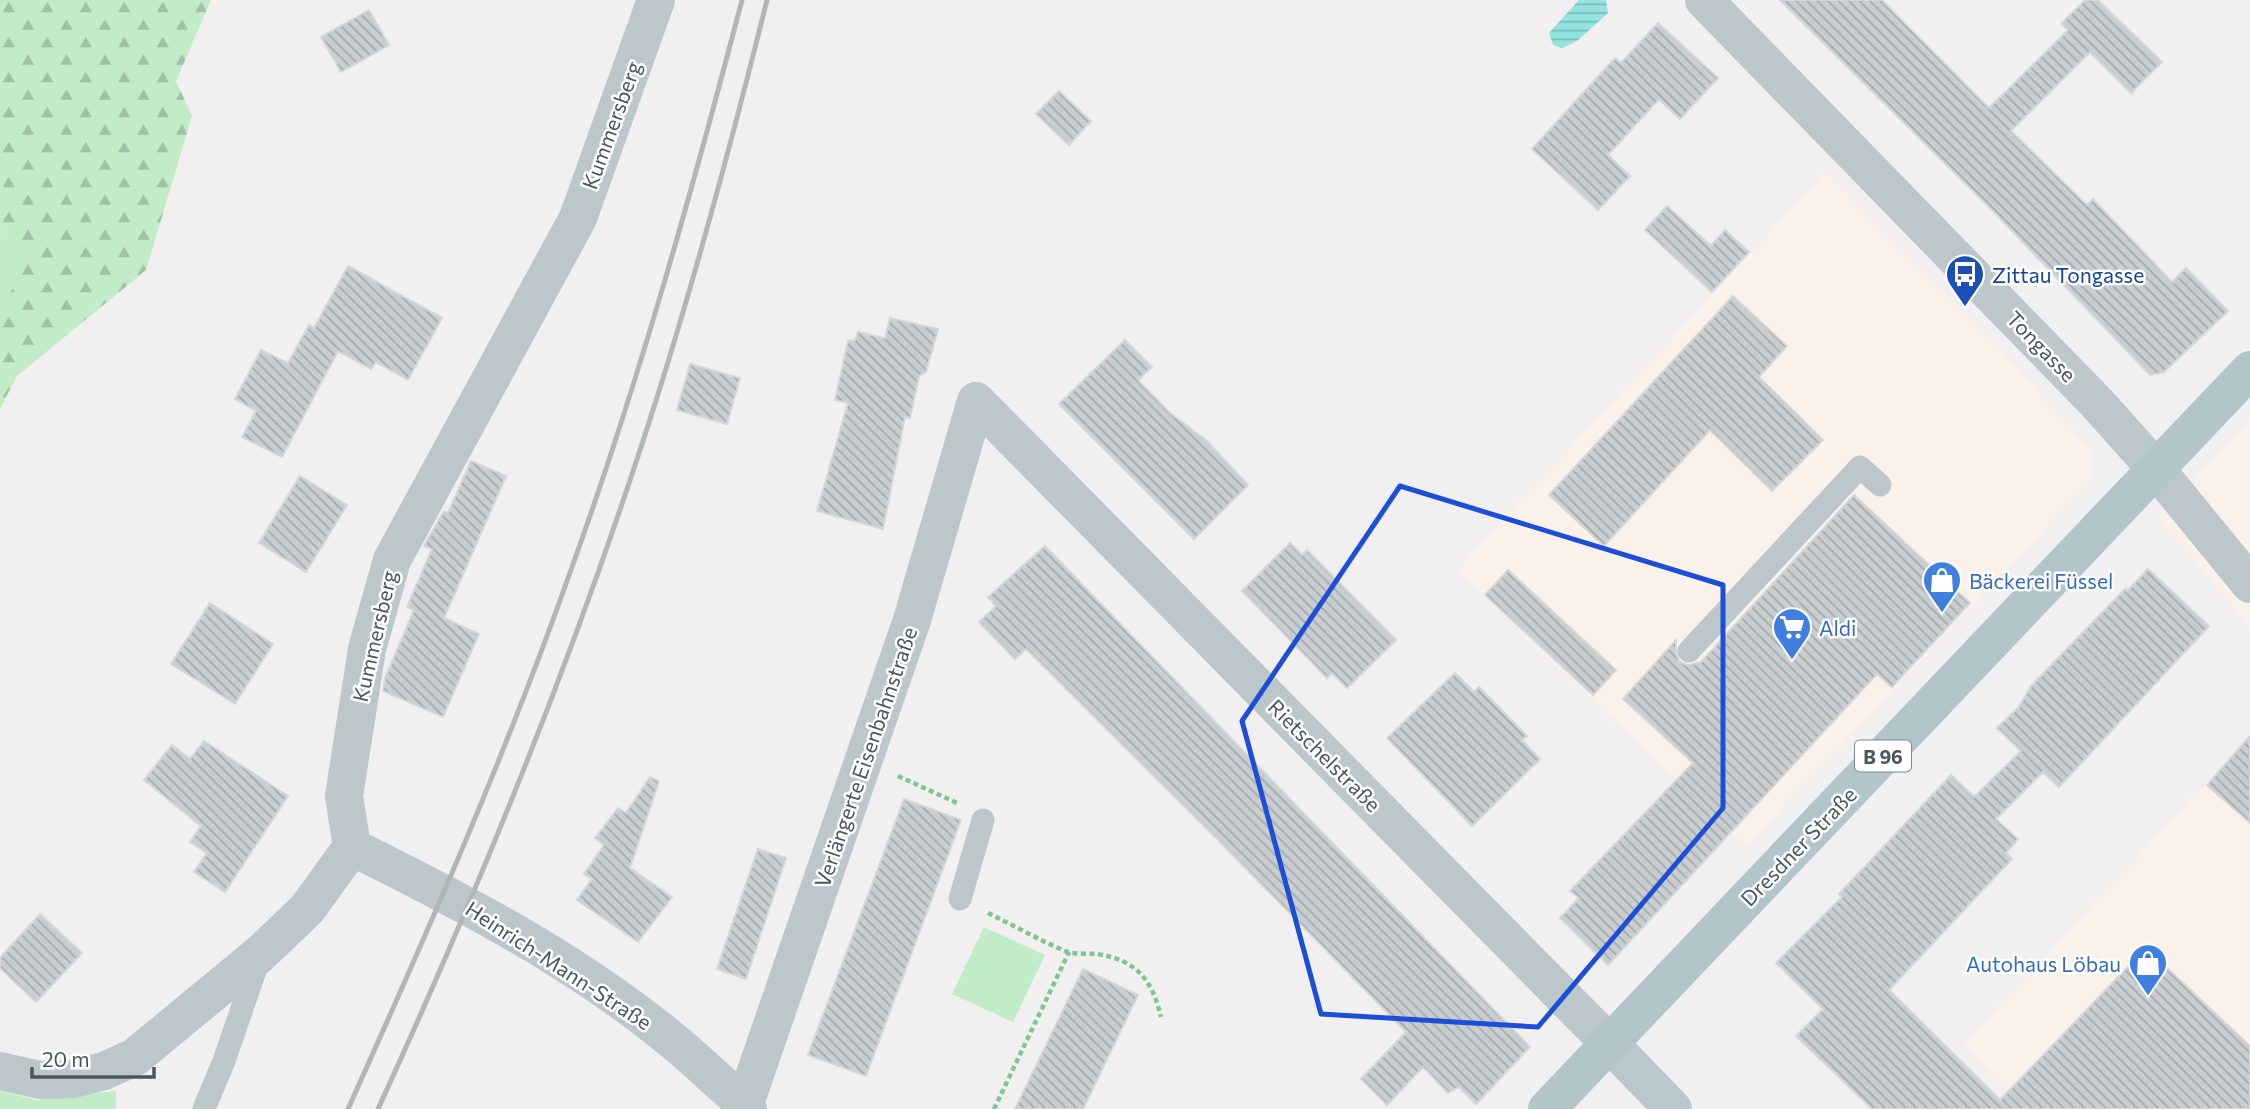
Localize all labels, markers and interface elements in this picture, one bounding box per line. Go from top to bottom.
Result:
street label: Kummersberg [576,58,646,192]
bus stop icon: Zittau Tongasse [1944,253,1986,308]
place label: Zittau Tongasse [1992,262,2144,287]
street label: Tongasse [2002,305,2082,387]
shop icon: Bäckerei Füssel [1921,559,1963,614]
street label: Kummersberg [347,568,401,704]
place label: Bäckerei Füssel [1969,568,2113,593]
supermarket icon: Aldi [1771,606,1813,661]
place label: Aldi [1819,615,1856,640]
street label: Verlängerte Eisenbahnstraße [809,623,921,891]
street label: Rietschelstraße [1264,694,1386,816]
road number: B 96 [1855,740,1911,772]
street label: Dresdner Straße [1735,781,1861,911]
street label: Heinrich-Mann-Straße [461,895,657,1035]
shop icon: Autohaus Löbau [2127,942,2169,997]
place label: Autohaus Löbau [1966,951,2121,976]
scale bar [32,1036,154,1080]
text: 20 m [42,1046,90,1071]

